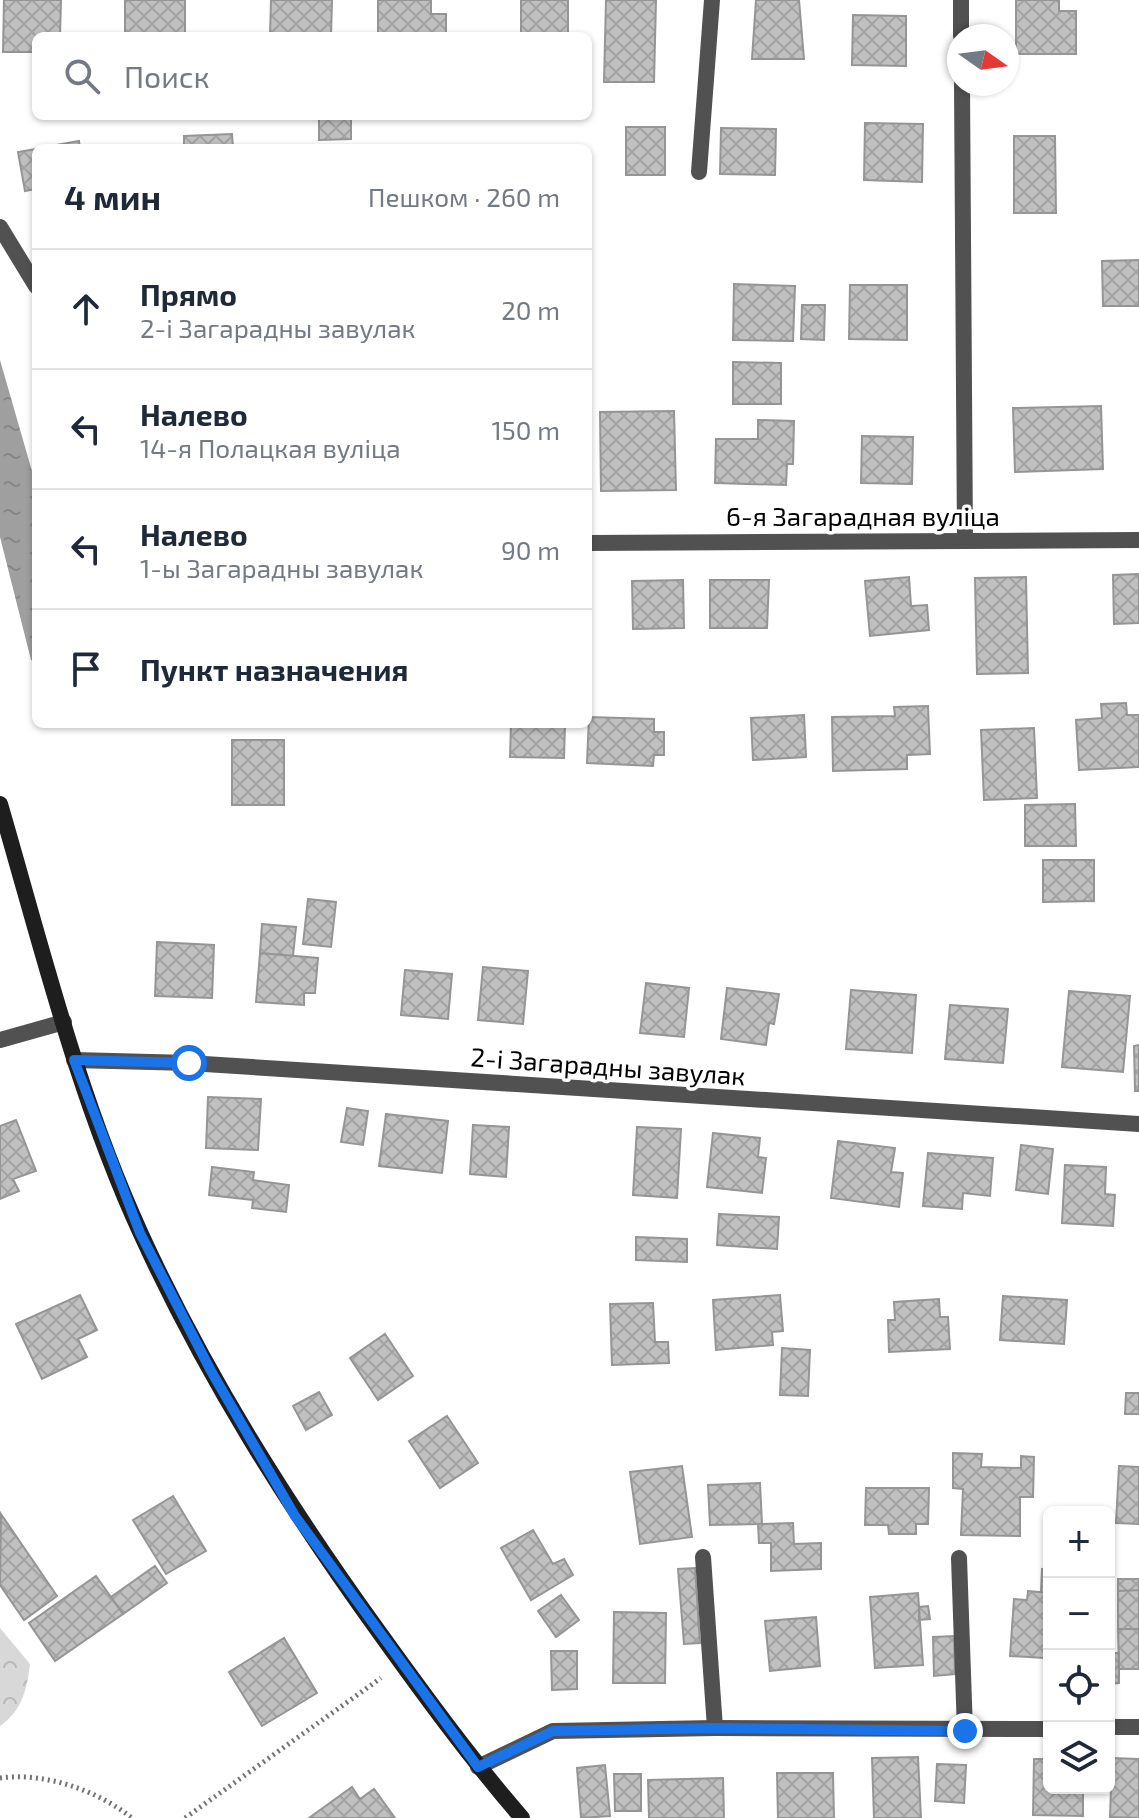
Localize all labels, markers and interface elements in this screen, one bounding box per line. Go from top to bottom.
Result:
north arrow [947,24,1019,96]
search box [32,32,592,120]
icon: search [60,54,104,98]
text: Поиск [124,58,210,94]
text: 4 мин [64,176,161,217]
text: Пешком · 260 m [368,181,560,212]
text: Прямо [140,276,237,312]
icon: ahead [64,287,108,331]
text: 20 m [501,294,560,325]
text: 2-і Загарадны завулак [140,312,415,343]
text: Налево [140,396,248,432]
icon: left [64,407,108,451]
text: 150 m [491,414,560,445]
text: 14-я Полацкая вуліца [140,432,401,463]
street label: 6-я Загарадная вуліца [726,500,1000,532]
text: Налево [140,516,248,552]
icon: left [64,527,108,571]
text: 90 m [501,534,560,565]
text: 1-ы Загарадны завулак [140,552,423,583]
icon: arrive [64,647,108,691]
text: Пункт назначения [140,651,408,687]
street label: 2-і Загарадны завулак [470,1040,747,1092]
route start [171,1045,207,1081]
map controls [1043,1506,1115,1794]
button: + [1043,1506,1115,1578]
button: − [1043,1578,1115,1650]
button: locate [1043,1650,1115,1722]
route end [947,1713,983,1749]
button: layers [1043,1722,1115,1794]

